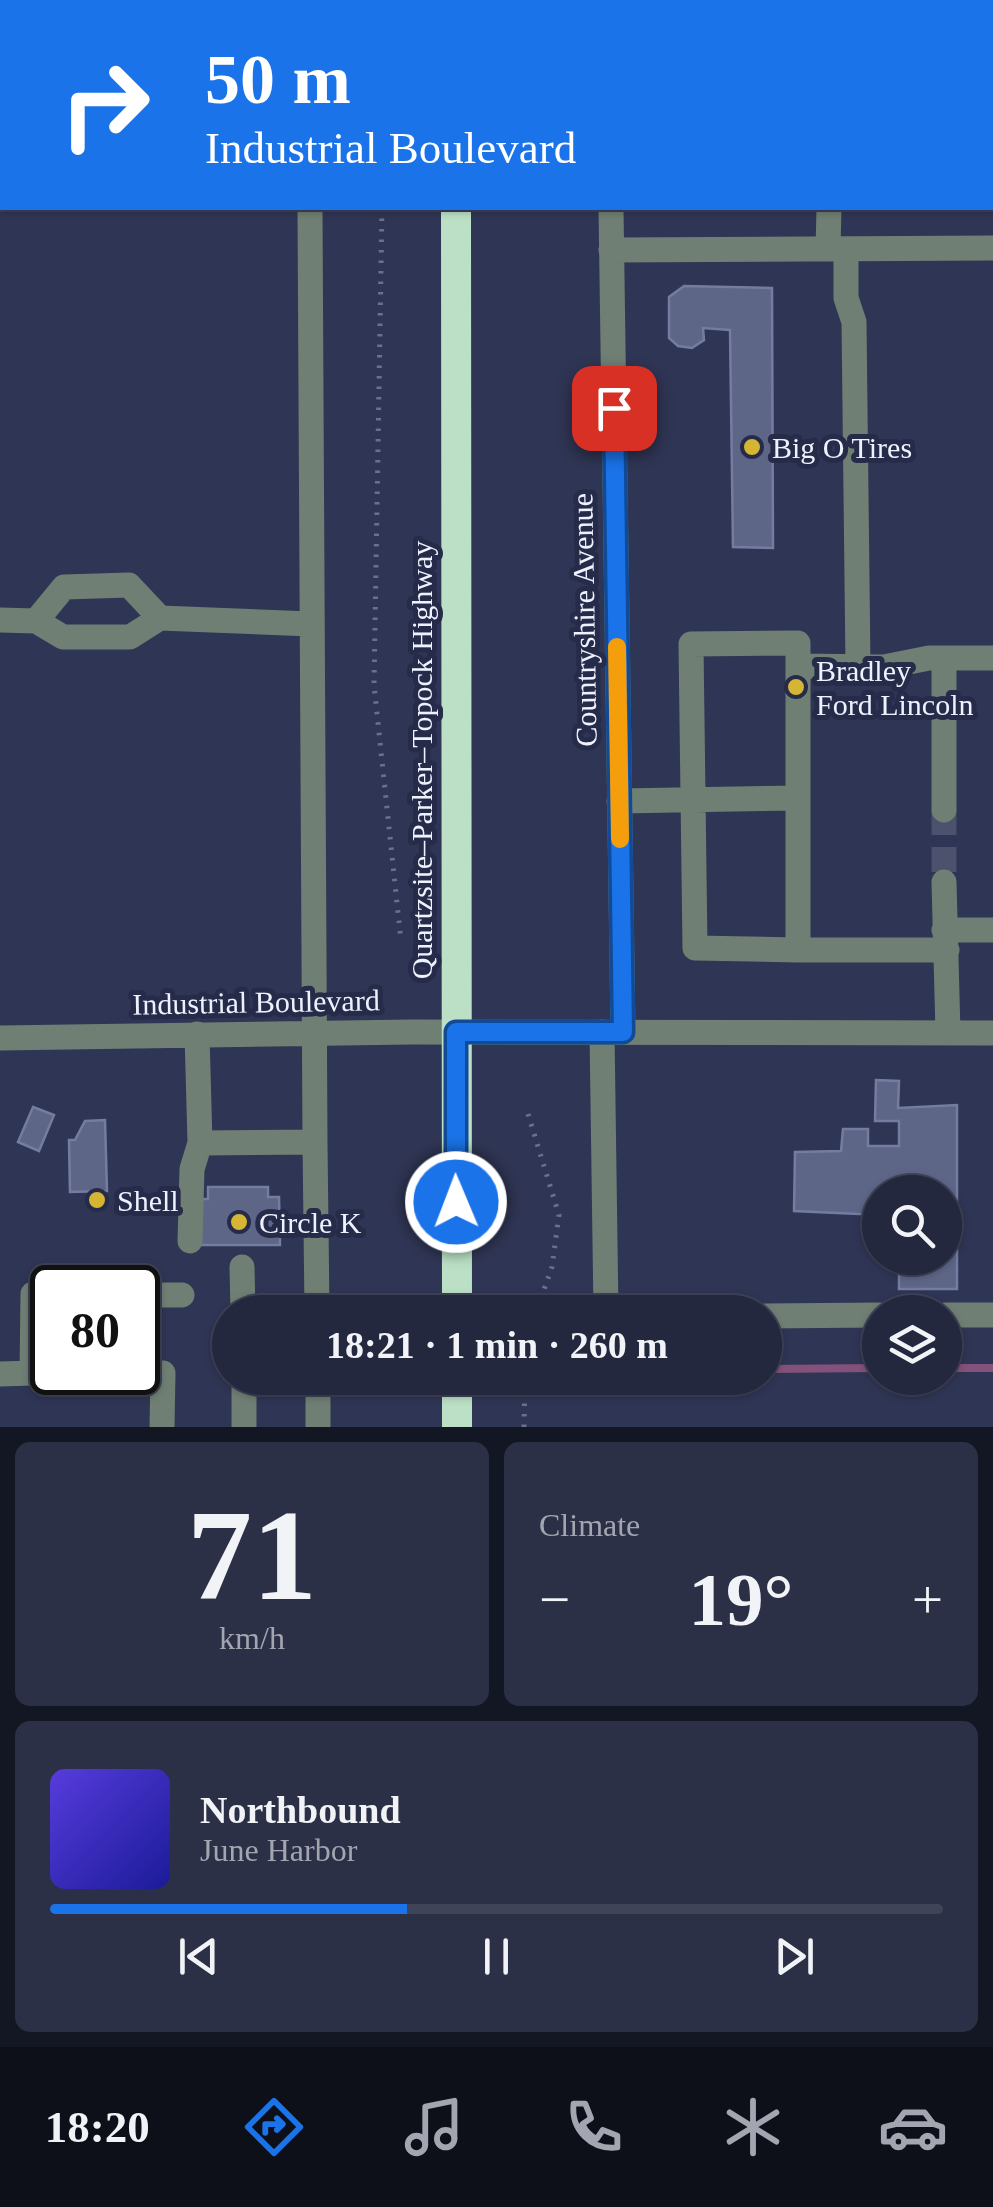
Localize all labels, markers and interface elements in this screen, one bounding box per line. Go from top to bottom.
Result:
icon: right [40,40,170,170]
text: 50 m [205,41,351,118]
text: Industrial Boulevard [205,123,576,173]
pin [572,366,657,451]
icon: arrive [587,381,642,436]
place label: Big O Tires [772,431,912,464]
marker: Big O Tires [741,436,763,458]
street label: Countryshire Avenue [565,493,603,747]
street label: Quartzsite–Parker–Topock Highway [405,541,438,979]
place label: Bradley Ford Lincoln [816,654,974,721]
marker: Bradley Ford Lincoln [785,676,807,698]
street label: Industrial Boulevard [132,983,380,1021]
position arrow [404,1150,508,1254]
map controls [862,1175,962,1395]
button: search [862,1175,962,1275]
place label: Shell [117,1184,179,1217]
marker: Shell [86,1189,108,1211]
place label: Circle K [259,1206,362,1239]
marker: Circle K [228,1211,250,1233]
speed limit sign: 80 [30,1265,160,1395]
button: layers [862,1295,962,1395]
text: 18:21 · 1 min · 260 m [326,1324,668,1366]
text: 71 [187,1483,317,1627]
text: Climate [539,1507,640,1543]
text: 19° [689,1558,794,1641]
text: − [539,1569,570,1630]
text: + [912,1569,943,1630]
text: km/h [219,1620,285,1656]
text: Northbound [200,1789,401,1831]
text: June Harbor [200,1832,357,1868]
icon: previous [171,1929,226,1984]
icon: pause [469,1929,524,1984]
icon: next [767,1929,822,1984]
icon: directions [239,2092,309,2162]
icon: music [399,2092,469,2162]
icon: phone [559,2092,629,2162]
icon: climate [718,2092,788,2162]
icon: car [878,2092,948,2162]
text: 18:20 [45,2102,150,2152]

